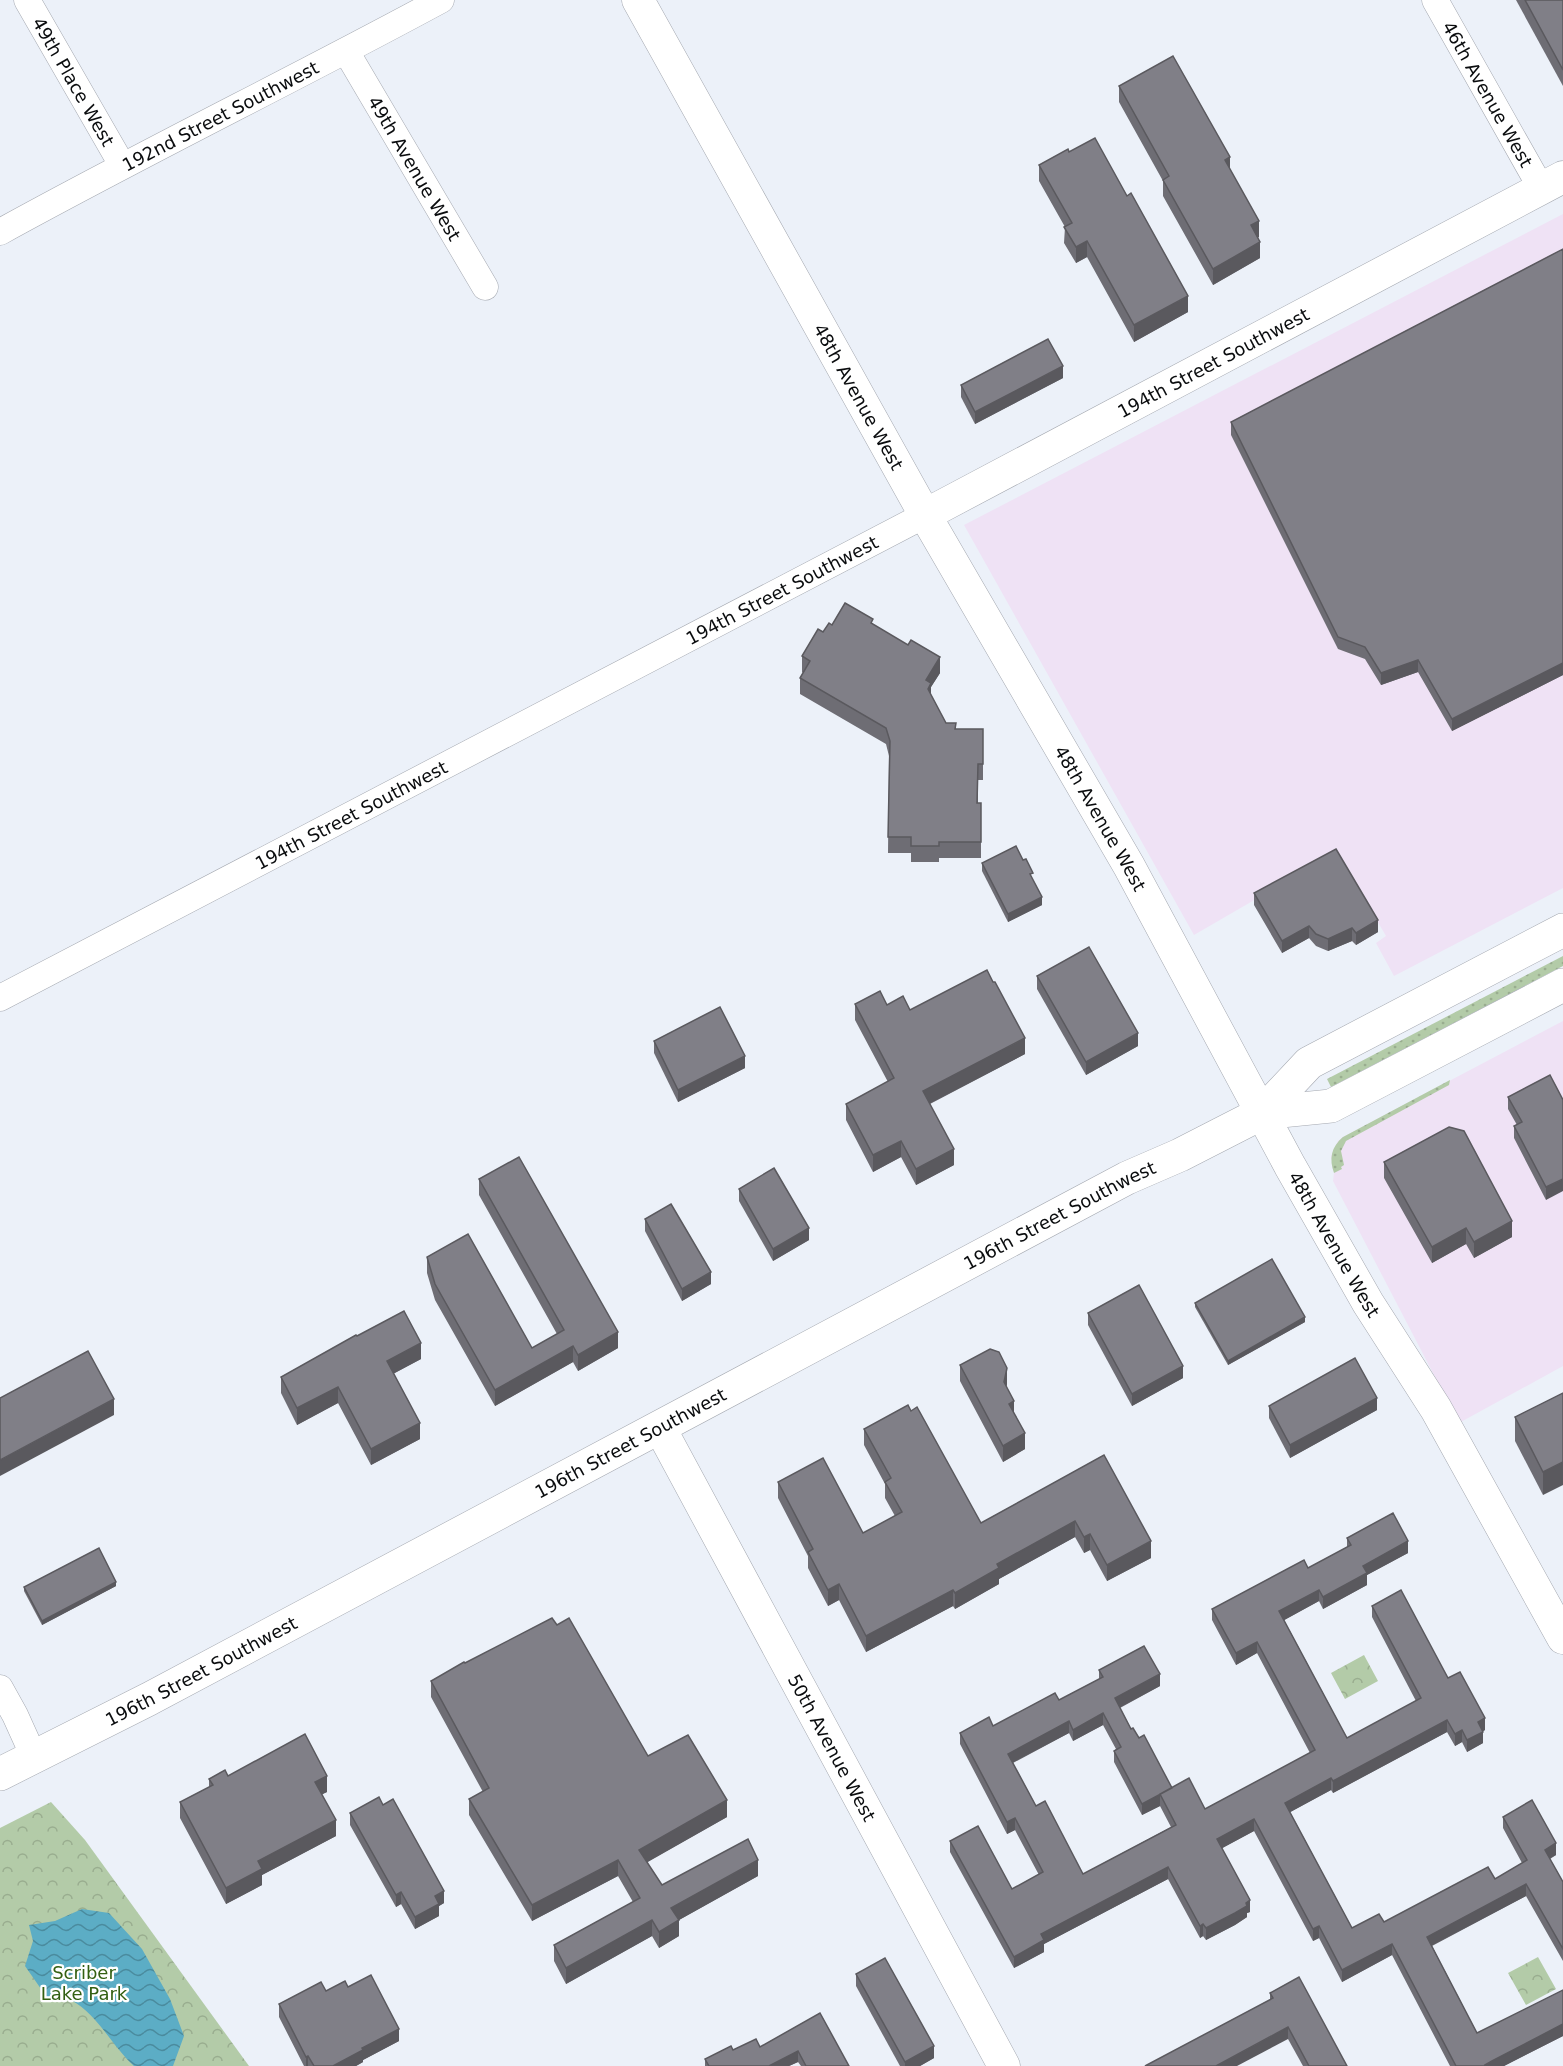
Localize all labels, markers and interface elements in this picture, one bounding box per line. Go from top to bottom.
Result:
street label: 49th Place West [29,13,119,150]
street label: 46th Avenue West [1439,17,1537,171]
street label: 192nd Street Southwest [118,56,322,175]
street label: 49th Avenue West [364,92,466,244]
street label: 194th Street Southwest [1114,303,1312,422]
street label: 48th Avenue West [810,320,908,473]
street label: 194th Street Southwest [682,531,881,649]
street label: 48th Avenue West [1051,742,1151,894]
street label: 194th Street Southwest [251,756,451,873]
street label: 196th Street Southwest [960,1156,1159,1274]
street label: 48th Avenue West [1285,1168,1385,1321]
street label: 196th Street Southwest [531,1383,729,1502]
street label: 196th Street Southwest [102,1612,300,1730]
street label: 50th Avenue West [784,1670,880,1825]
park label: Scriber Lake Park [41,1962,128,2004]

